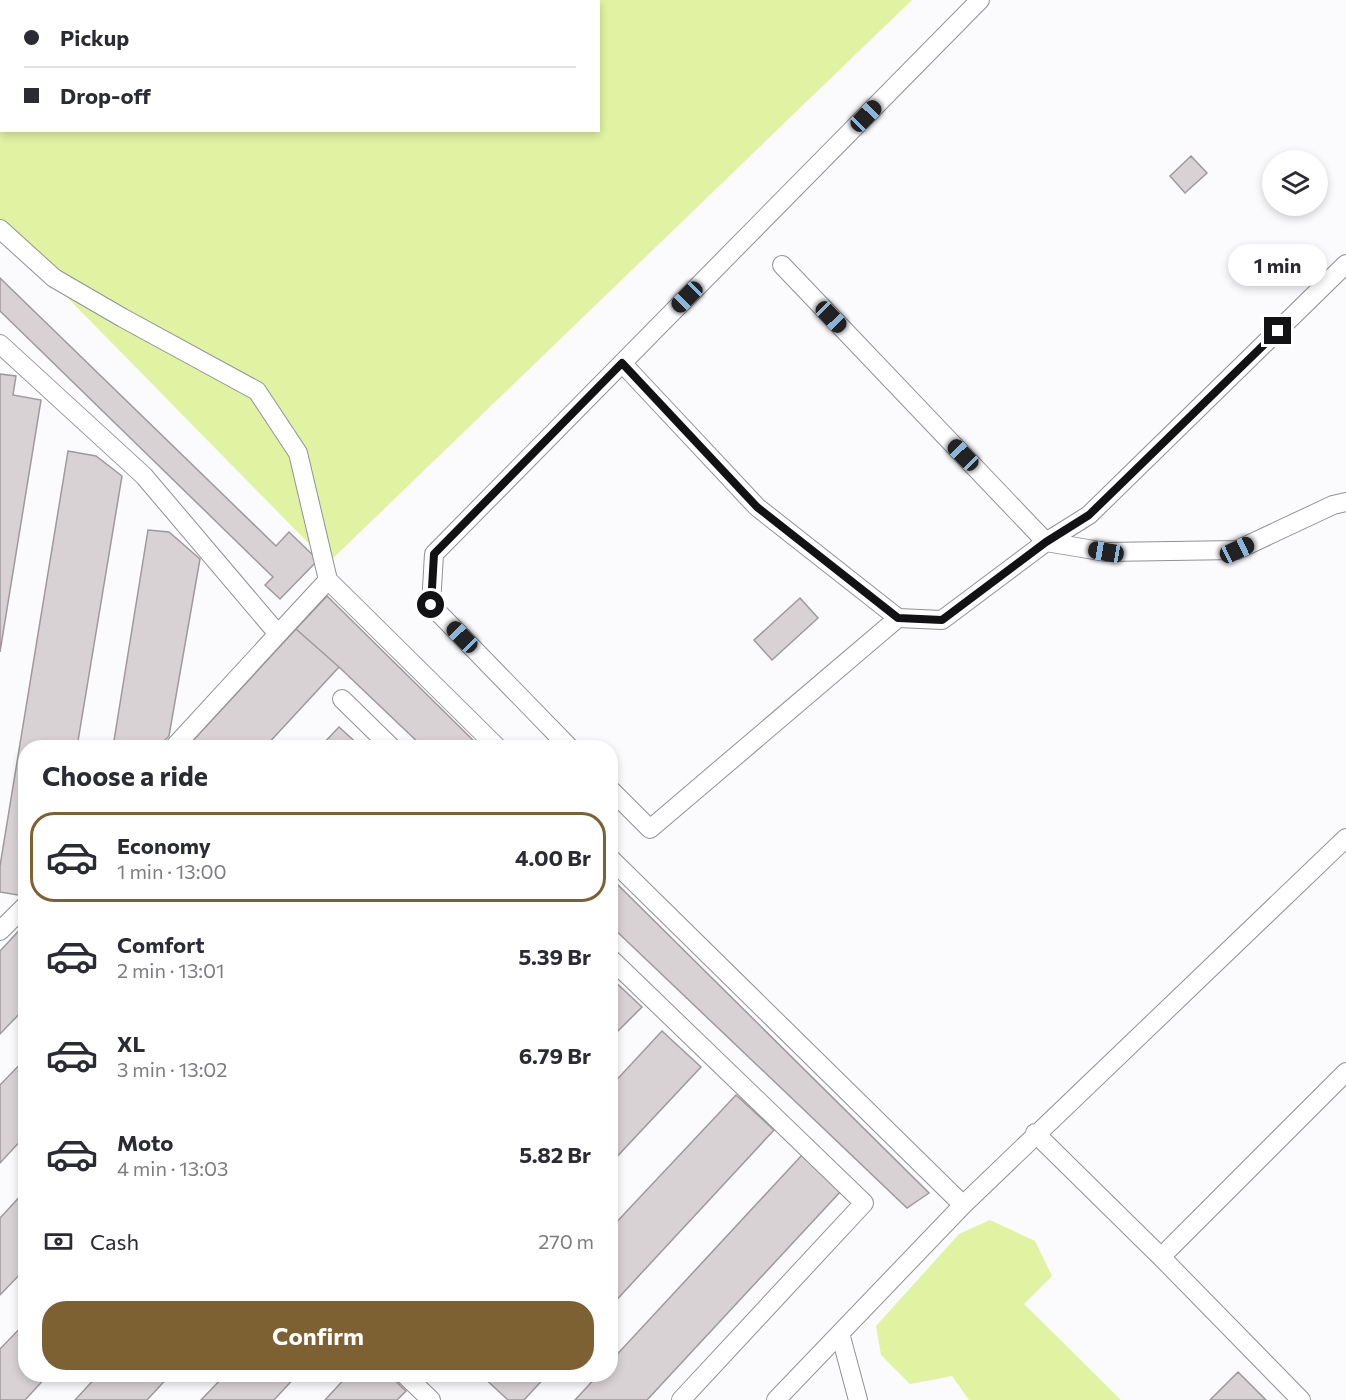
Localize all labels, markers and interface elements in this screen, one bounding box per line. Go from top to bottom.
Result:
text: Pickup [60,24,129,51]
text: Drop-off [60,82,151,109]
car [847,97,885,135]
map controls [1262,150,1328,216]
button: layers [1262,150,1328,216]
callout: 1 min [1228,244,1328,286]
text: 1 min [1254,253,1301,277]
car [668,278,706,316]
car [812,298,850,336]
route end [1264,317,1291,344]
car [944,436,982,474]
car [1217,534,1257,566]
car [1087,540,1125,564]
route start [417,591,444,618]
car [443,618,481,656]
text: Choose a ride [42,759,208,792]
icon: car [45,830,99,884]
text: Economy [117,832,211,859]
text: 4.00 Br [515,844,591,871]
text: 1 min · 13:00 [117,859,227,883]
icon: car [45,929,99,983]
text: Comfort [117,931,205,958]
text: 5.39 Br [518,943,591,970]
text: 2 min · 13:01 [117,958,225,982]
icon: car [45,1028,99,1082]
text: XL [117,1030,145,1057]
text: 6.79 Br [519,1042,591,1069]
text: 3 min · 13:02 [117,1057,227,1081]
icon: car [45,1127,99,1181]
text: Moto [117,1129,173,1156]
text: 5.82 Br [519,1141,591,1168]
text: 4 min · 13:03 [117,1156,228,1180]
icon: cash [42,1225,75,1258]
text: Cash [90,1228,139,1255]
text: 270 m [538,1229,594,1253]
button: Confirm [42,1301,594,1370]

